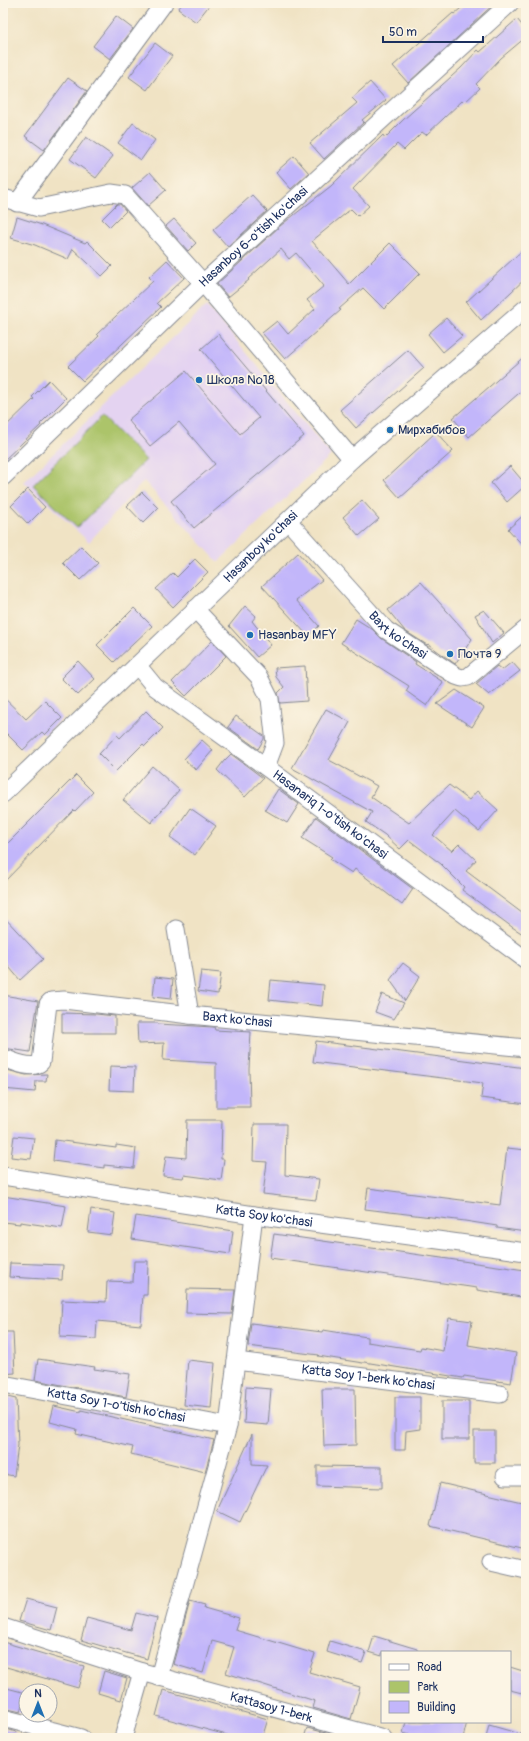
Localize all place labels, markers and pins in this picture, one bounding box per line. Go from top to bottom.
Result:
place label: Школа №18 [207,372,275,388]
marker: Школа №18 [194,375,204,385]
place label: Мирхабибов [398,422,466,438]
marker: Мирхабибов [385,425,395,435]
place label: Hasanbay MFY [258,627,337,643]
marker: Hasanbay MFY [245,630,255,640]
place label: Почта 9 [458,646,502,662]
marker: Почта 9 [445,649,455,659]

